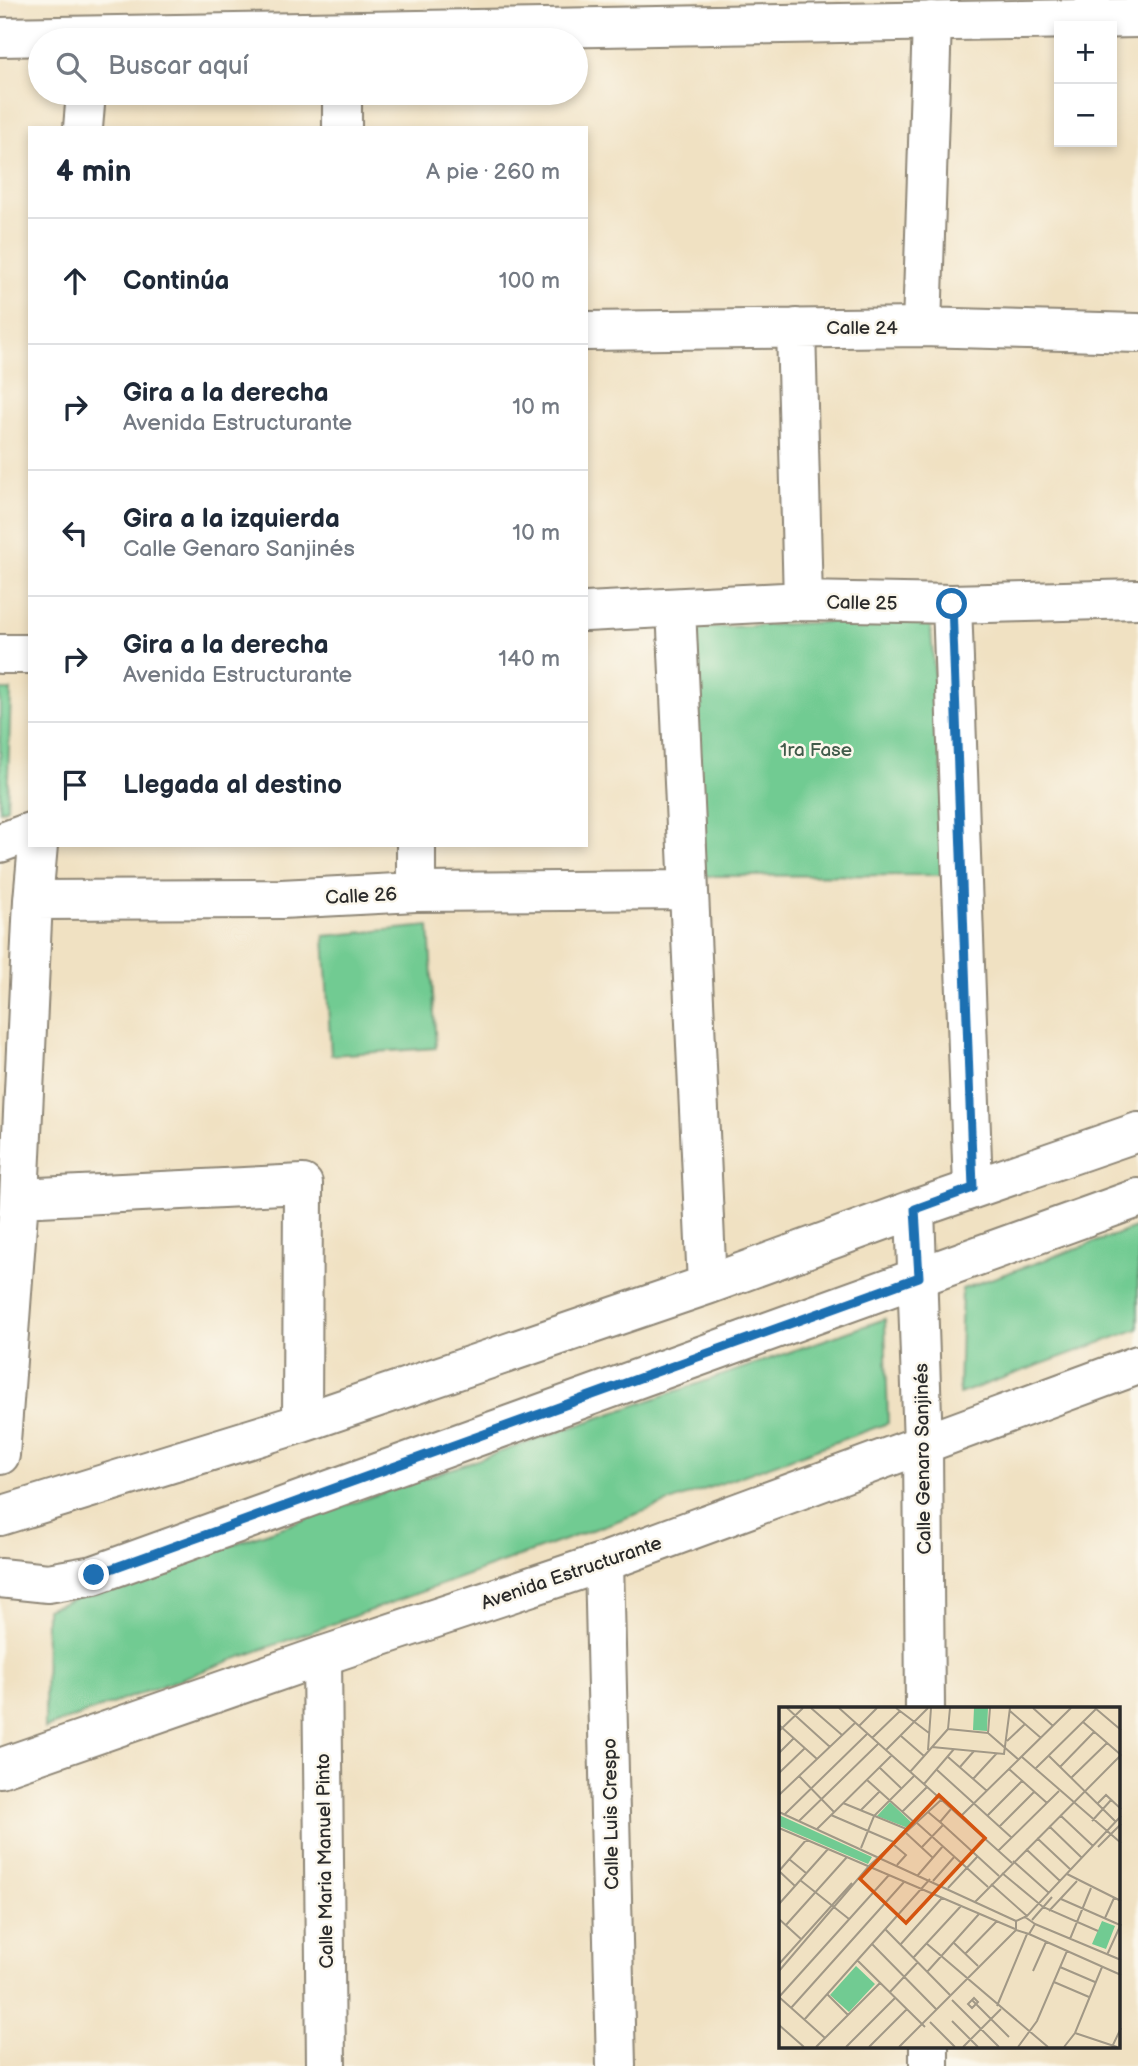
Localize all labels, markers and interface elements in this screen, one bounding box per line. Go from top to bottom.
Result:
map controls [1054,21,1117,147]
button: + [1054,21,1117,84]
search box [28,28,588,105]
icon: search [52,48,90,86]
text: Buscar aquí [108,51,249,82]
button: − [1054,84,1117,147]
text: 4 min [56,154,131,190]
text: A pie · 260 m [426,158,560,186]
icon: ahead [56,262,94,300]
text: Continúa [123,266,230,297]
text: 100 m [499,267,560,295]
street label: Calle 24 [826,317,898,340]
text: Gira a la derecha [123,378,329,409]
icon: right [56,388,94,426]
text: 10 m [512,393,560,421]
text: Avenida Estructurante [123,409,352,437]
text: Gira a la izquierda [123,504,340,535]
icon: left [56,514,94,552]
text: 10 m [512,519,560,547]
text: Calle Genaro Sanjinés [123,535,355,563]
route start [936,588,967,619]
street label: Calle 25 [826,591,898,616]
text: Gira a la derecha [123,630,329,661]
icon: right [56,640,94,678]
text: 140 m [498,645,560,673]
text: Avenida Estructurante [123,661,352,689]
park label: 1ra Fase [780,739,852,762]
icon: arrive [56,766,94,804]
text: Llegada al destino [123,770,342,801]
street label: Calle 26 [325,883,398,910]
street label: Calle Genaro Sanjinés [910,1363,937,1555]
street label: Avenida Estructurante [478,1532,665,1615]
route end [78,1559,109,1590]
inset map [779,1707,1120,2048]
street label: Calle Luis Crespo [599,1738,624,1890]
street label: Calle Maria Manuel Pinto [312,1753,339,1969]

